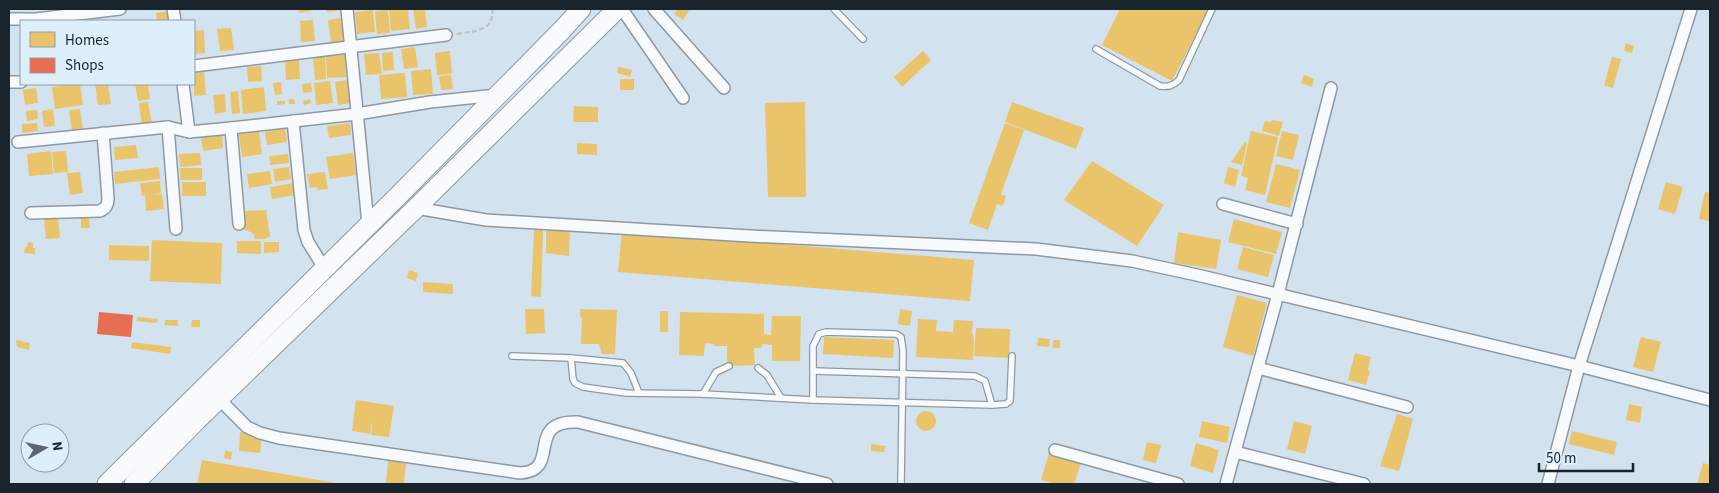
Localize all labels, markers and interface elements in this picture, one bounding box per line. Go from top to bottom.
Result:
legend [20,20,195,85]
text: Homes [65,30,109,51]
text: Shops [65,55,104,76]
north arrow [20,423,70,473]
text: N [46,440,67,452]
scale bar [1539,440,1633,472]
text: 50 m [1546,448,1576,469]

